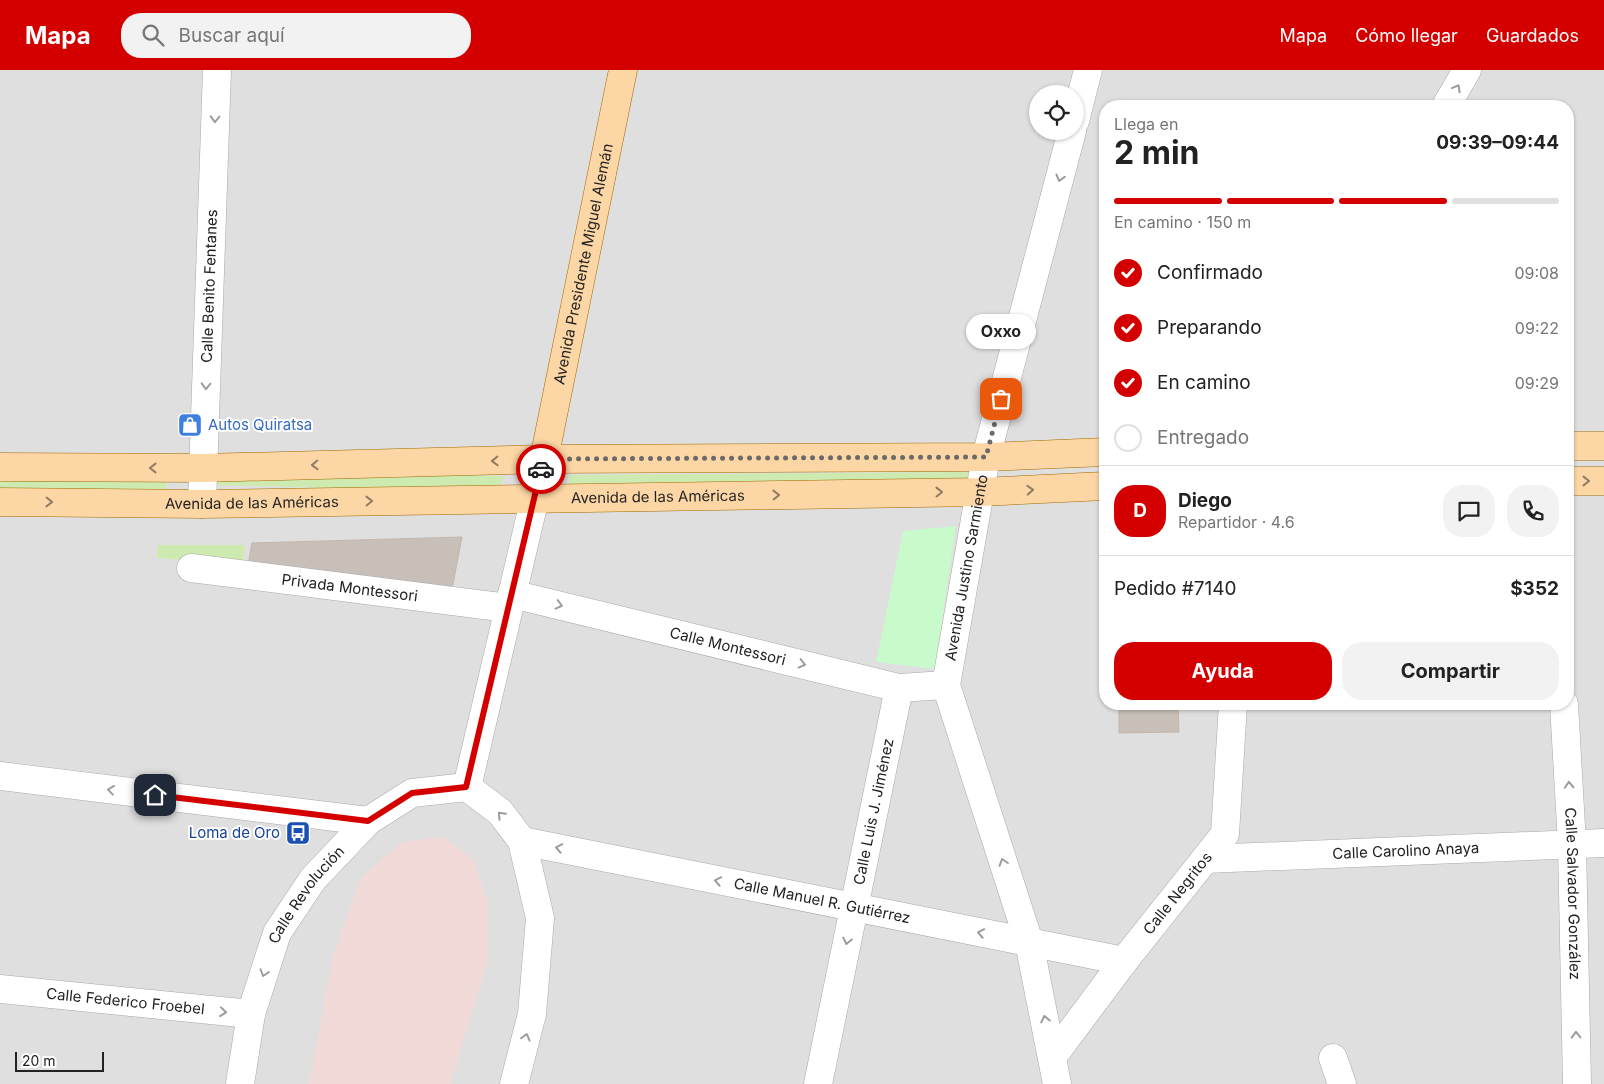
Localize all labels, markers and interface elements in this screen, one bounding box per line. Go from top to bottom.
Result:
search box [121,13,471,58]
text: Mapa [25,21,91,50]
icon: search [139,21,167,49]
text: Buscar aquí [179,24,285,47]
text: Mapa [1280,25,1327,46]
text: Cómo llegar [1355,25,1458,46]
text: Guardados [1486,25,1579,46]
one-way arrow [1450,84,1460,93]
map controls [1029,85,1084,140]
button: locate [1029,85,1084,140]
text: Llega en [1114,114,1178,134]
one-way arrow [210,115,221,123]
text: 09:39–09:44 [1436,131,1559,154]
text: 2 min [1114,133,1200,172]
street label: Avenida Presidente Miguel Alemán [549,142,617,386]
one-way arrow [1055,174,1066,183]
street label: Calle Benito Fentanes [197,209,221,363]
text: En camino · 150 m [1114,212,1251,232]
icon: check [1114,259,1142,287]
text: Confirmado [1157,261,1263,284]
text: 09:08 [1514,263,1559,283]
callout: Oxxo [966,314,1036,349]
icon: check [1114,314,1142,342]
text: Preparando [1157,316,1262,339]
text: 09:22 [1515,318,1559,338]
text: Oxxo [981,321,1021,341]
icon: check [1114,369,1142,397]
text: En camino [1157,371,1251,394]
text: 09:29 [1515,373,1559,393]
pin [980,378,1022,420]
one-way arrow [200,382,211,390]
icon: bag [987,385,1015,413]
shop icon: Autos Quiratsa [177,412,203,438]
place label: Autos Quiratsa [208,415,312,434]
text: Entregado [1157,426,1249,449]
courier [516,444,566,494]
one-way arrow [491,455,499,466]
icon: car [527,455,555,483]
one-way arrow [311,460,319,471]
one-way arrow [149,463,156,473]
street label: Avenida Justino Sarmiento [940,473,992,662]
one-way arrow [1582,476,1590,486]
one-way arrow [1026,484,1034,495]
button: chat [1443,485,1495,537]
button: phone [1507,485,1559,537]
street label: Avenida de las Américas [571,486,745,507]
one-way arrow [935,487,943,498]
text: Diego [1178,489,1232,512]
one-way arrow [772,490,780,500]
street label: Avenida de las Américas [165,492,339,513]
one-way arrow [365,496,373,506]
one-way arrow [45,497,53,507]
text: D [1133,499,1147,522]
text: Repartidor · 4.6 [1178,512,1295,532]
street label: Privada Montessori [281,570,419,606]
text: Pedido #7140 [1114,577,1237,600]
text: $352 [1510,577,1559,600]
one-way arrow [555,599,564,610]
street label: Calle Montessori [668,623,788,669]
button: Ayuda [1114,642,1332,700]
button: Compartir [1342,642,1559,700]
one-way arrow [798,658,807,669]
street label: Calle Luis J. Jiménez [849,737,897,887]
pin [134,774,176,816]
icon: home [141,781,169,809]
one-way arrow [1563,781,1574,789]
one-way arrow [107,785,115,796]
street label: Calle Salvador González [1561,807,1585,980]
one-way arrow [498,811,507,820]
bus stop icon: Loma de Oro [285,820,311,846]
place label: Loma de Oro [189,823,280,842]
street label: Calle Carolino Anaya [1332,838,1480,863]
street label: Calle Revolución [264,842,348,946]
one-way arrow [555,844,564,854]
street label: Calle Negritos [1139,848,1216,938]
one-way arrow [999,858,1009,867]
street label: Calle Manuel R. Gutiérrez [732,873,912,927]
one-way arrow [714,876,723,886]
one-way arrow [976,928,985,938]
one-way arrow [842,937,852,946]
one-way arrow [260,968,270,977]
street label: Calle Federico Froebel [45,984,206,1018]
one-way arrow [219,1006,227,1017]
one-way arrow [1040,1014,1051,1023]
one-way arrow [1571,1031,1581,1039]
one-way arrow [521,1033,531,1041]
scale bar [15,1049,104,1072]
text: 20 m [22,1052,56,1069]

